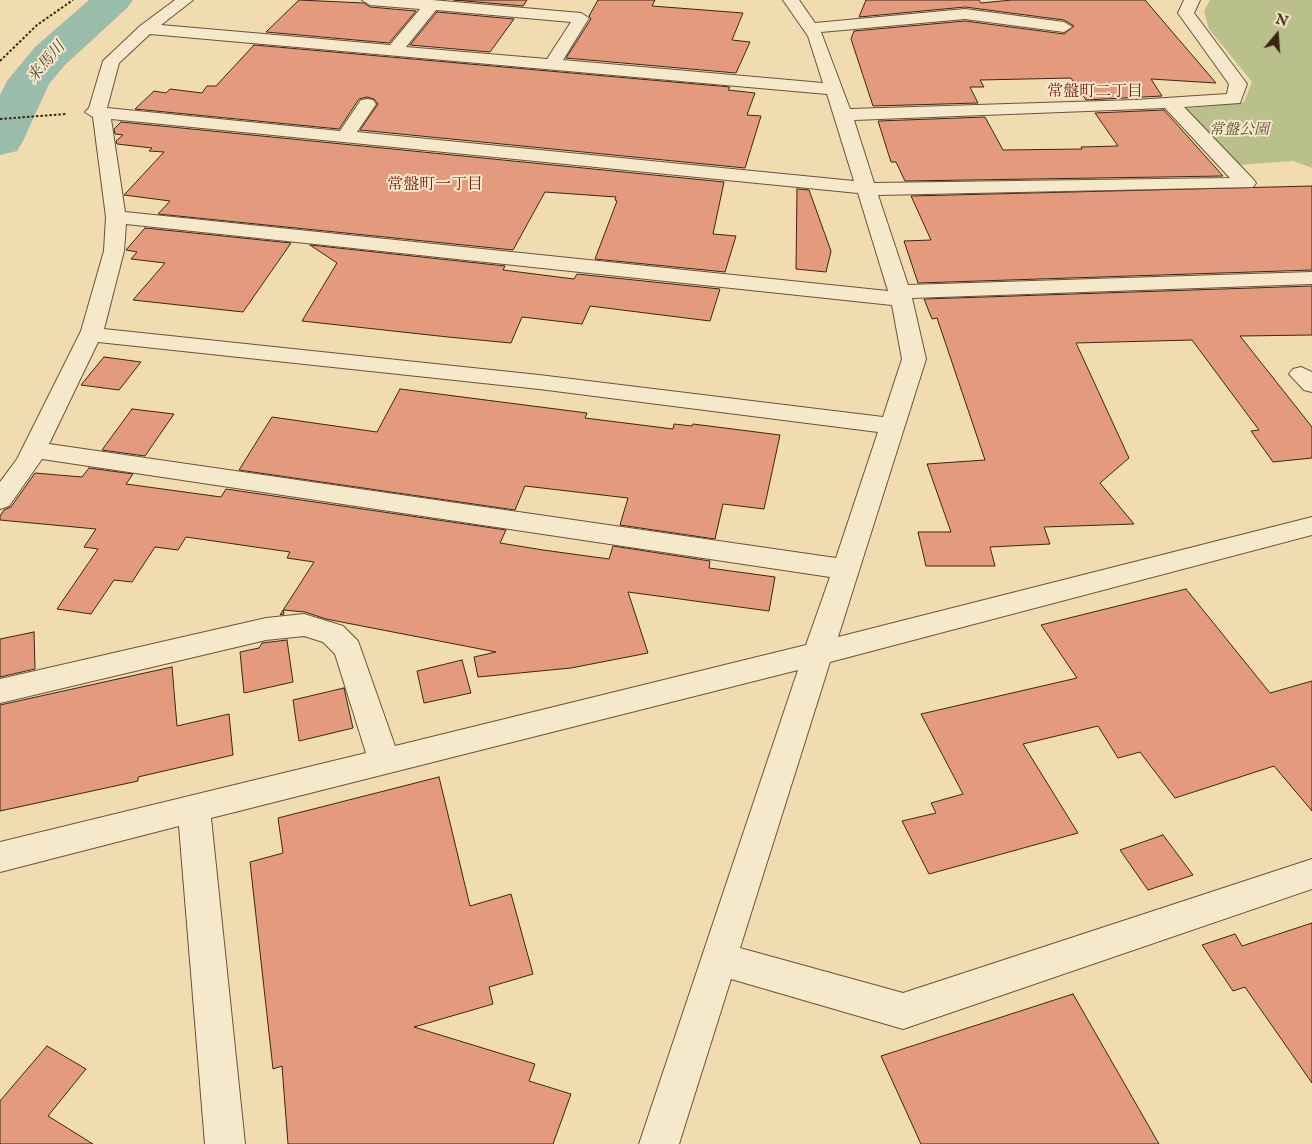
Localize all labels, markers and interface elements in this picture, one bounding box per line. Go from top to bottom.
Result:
north arrow [1252,10,1302,60]
text: N [1273,10,1290,31]
water label: 来馬川 [24,39,70,87]
district label: 常盤町二丁目 [1047,83,1143,103]
park label: 常盤公園 [1209,122,1269,140]
district label: 常盤町一丁目 [387,176,483,196]

